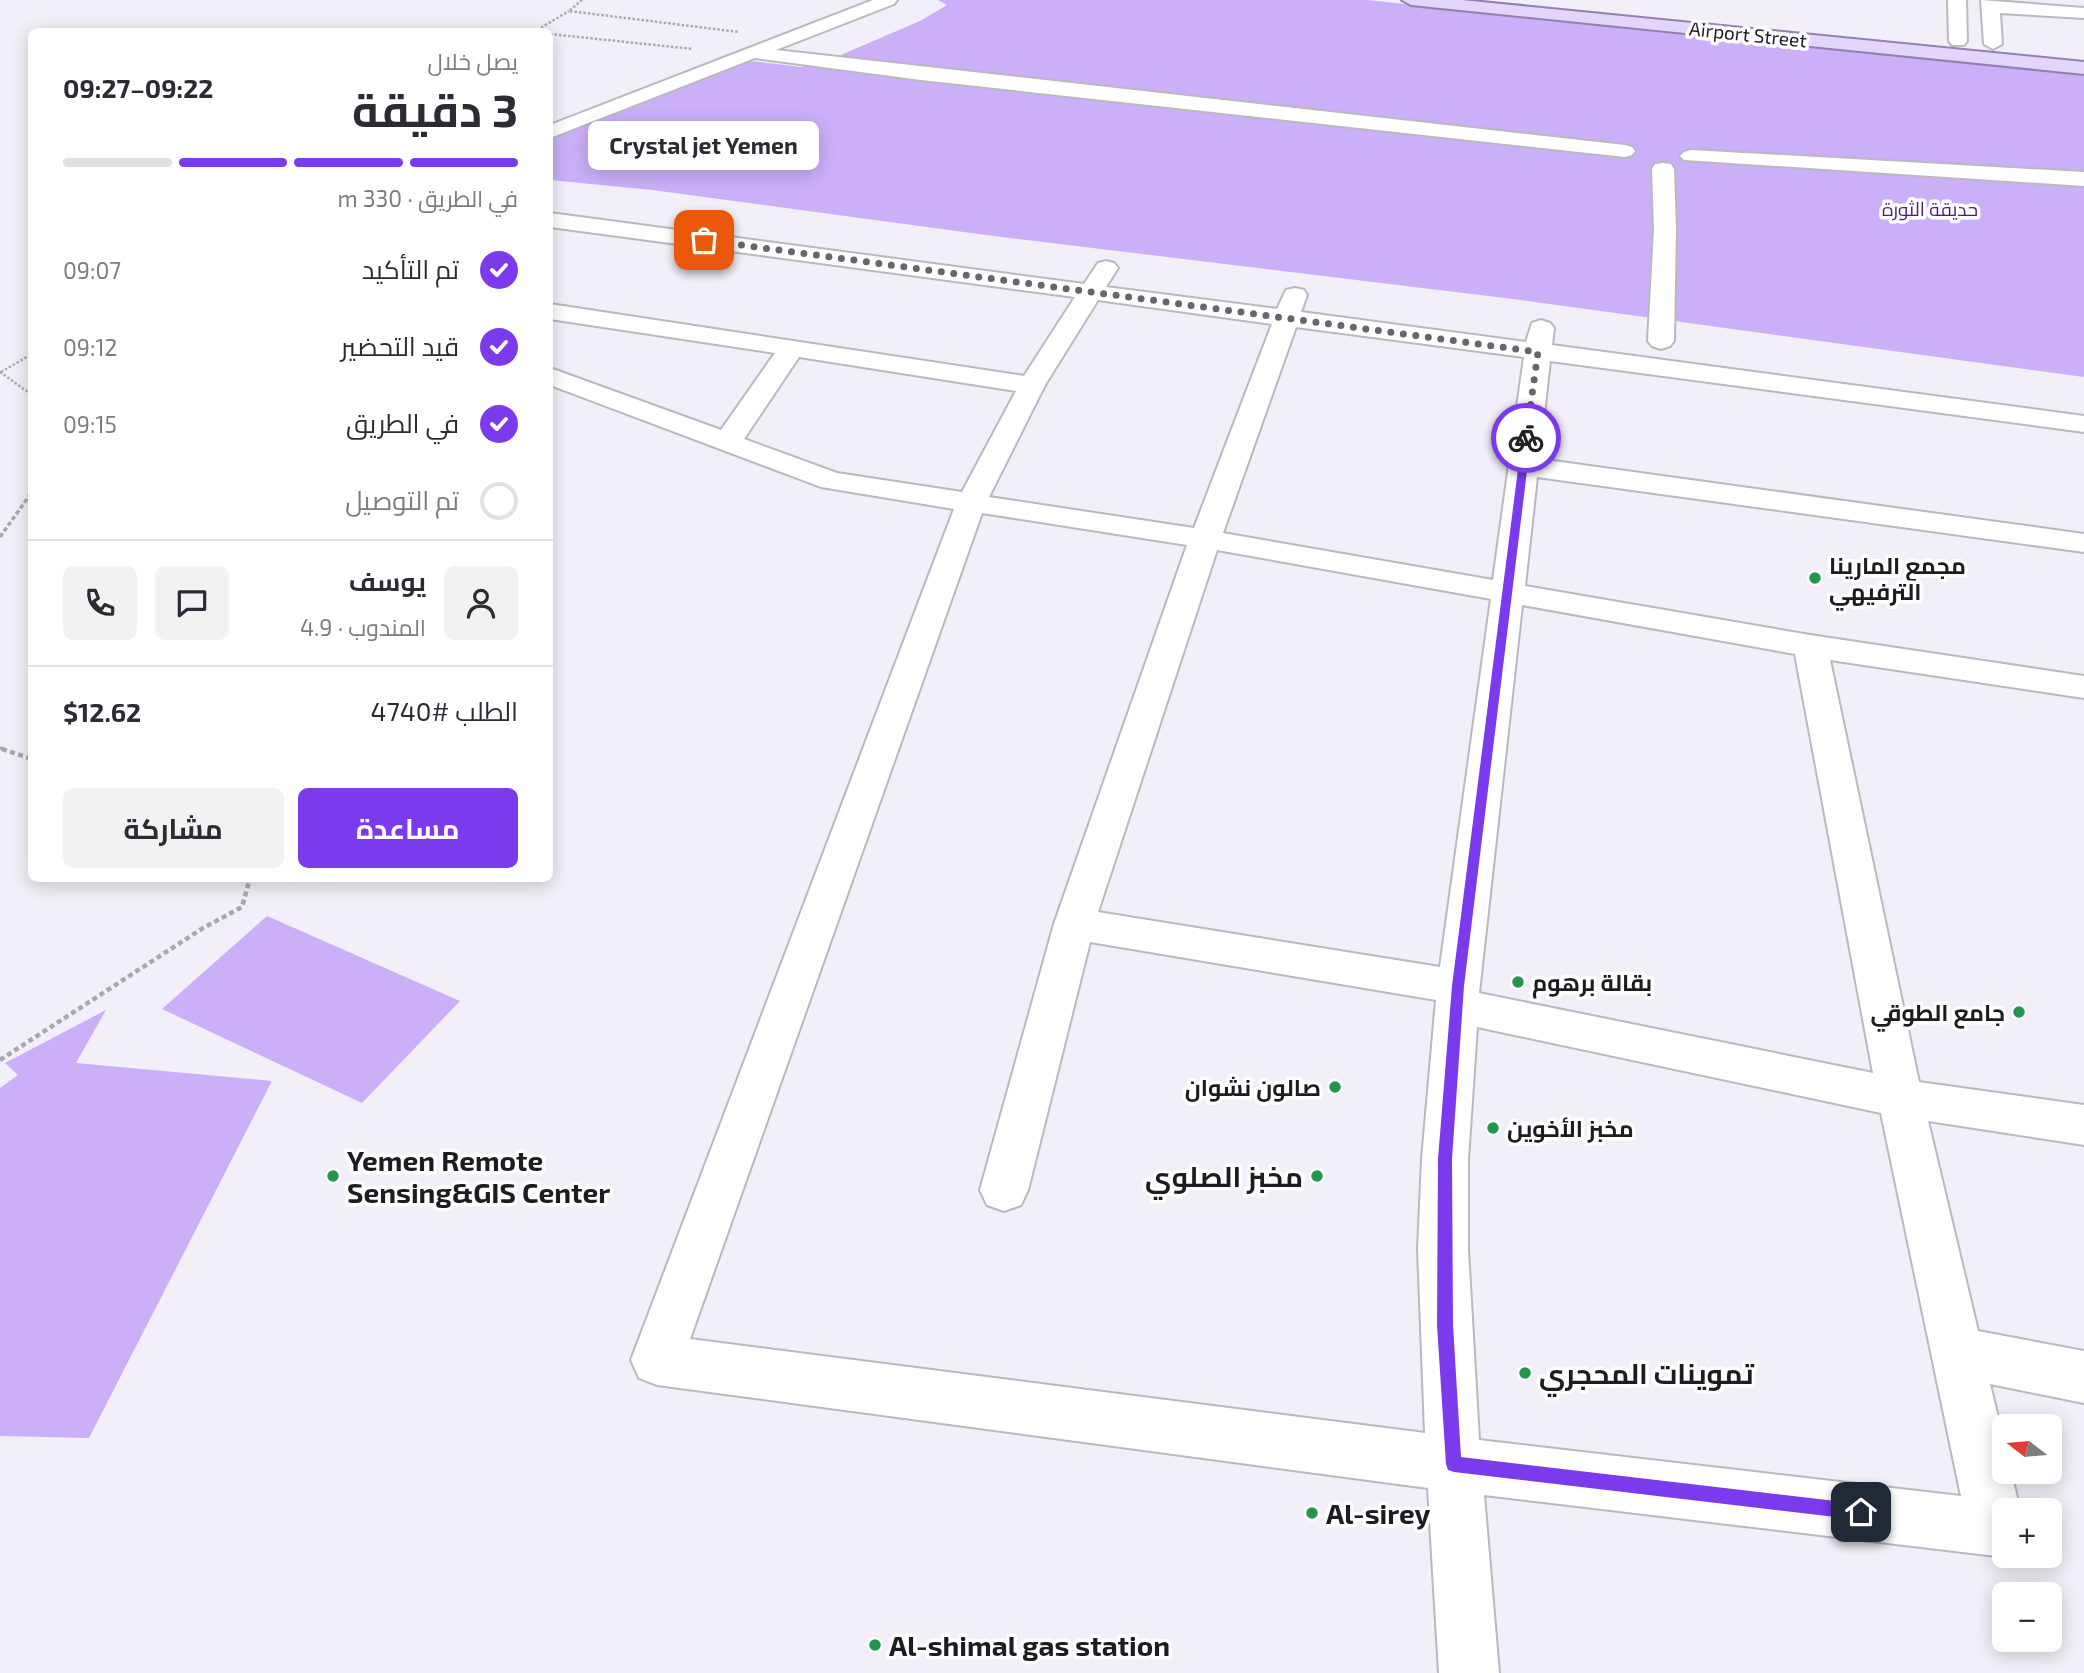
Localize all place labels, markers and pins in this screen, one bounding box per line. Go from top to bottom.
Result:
callout: Crystal jet Yemen [588,121,820,170]
pin [674,210,734,270]
place label: مجمع المارينا الترفيهي [1829,551,1966,611]
marker: مجمع المارينا الترفيهي [1807,570,1823,586]
place label: بقالة برهوم [1532,968,1652,999]
marker: بقالة برهوم [1510,974,1526,990]
place label: جامع الطوقي [1871,998,2005,1032]
marker: جامع الطوقي [2011,1004,2027,1020]
place label: صالون نشوان [1185,1073,1321,1102]
marker: صالون نشوان [1327,1079,1343,1095]
place label: مخبز الأخوين [1507,1114,1634,1143]
marker: مخبز الأخوين [1485,1120,1501,1136]
place label: Yemen Remote Sensing&GIS Center [347,1143,610,1209]
place label: مخبز الصلوي [1145,1159,1303,1200]
marker: Yemen Remote Sensing&GIS Center [325,1168,341,1184]
marker: مخبز الصلوي [1309,1168,1325,1184]
place label: تموينات المحجري [1539,1356,1754,1397]
marker: تموينات المحجري [1517,1365,1533,1381]
pin [1831,1482,1891,1542]
place label: Al-sirey [1326,1496,1431,1530]
marker: Al-sirey [1304,1505,1320,1521]
place label: Al-shimal gas station [889,1628,1170,1662]
marker: Al-shimal gas station [867,1637,883,1653]

